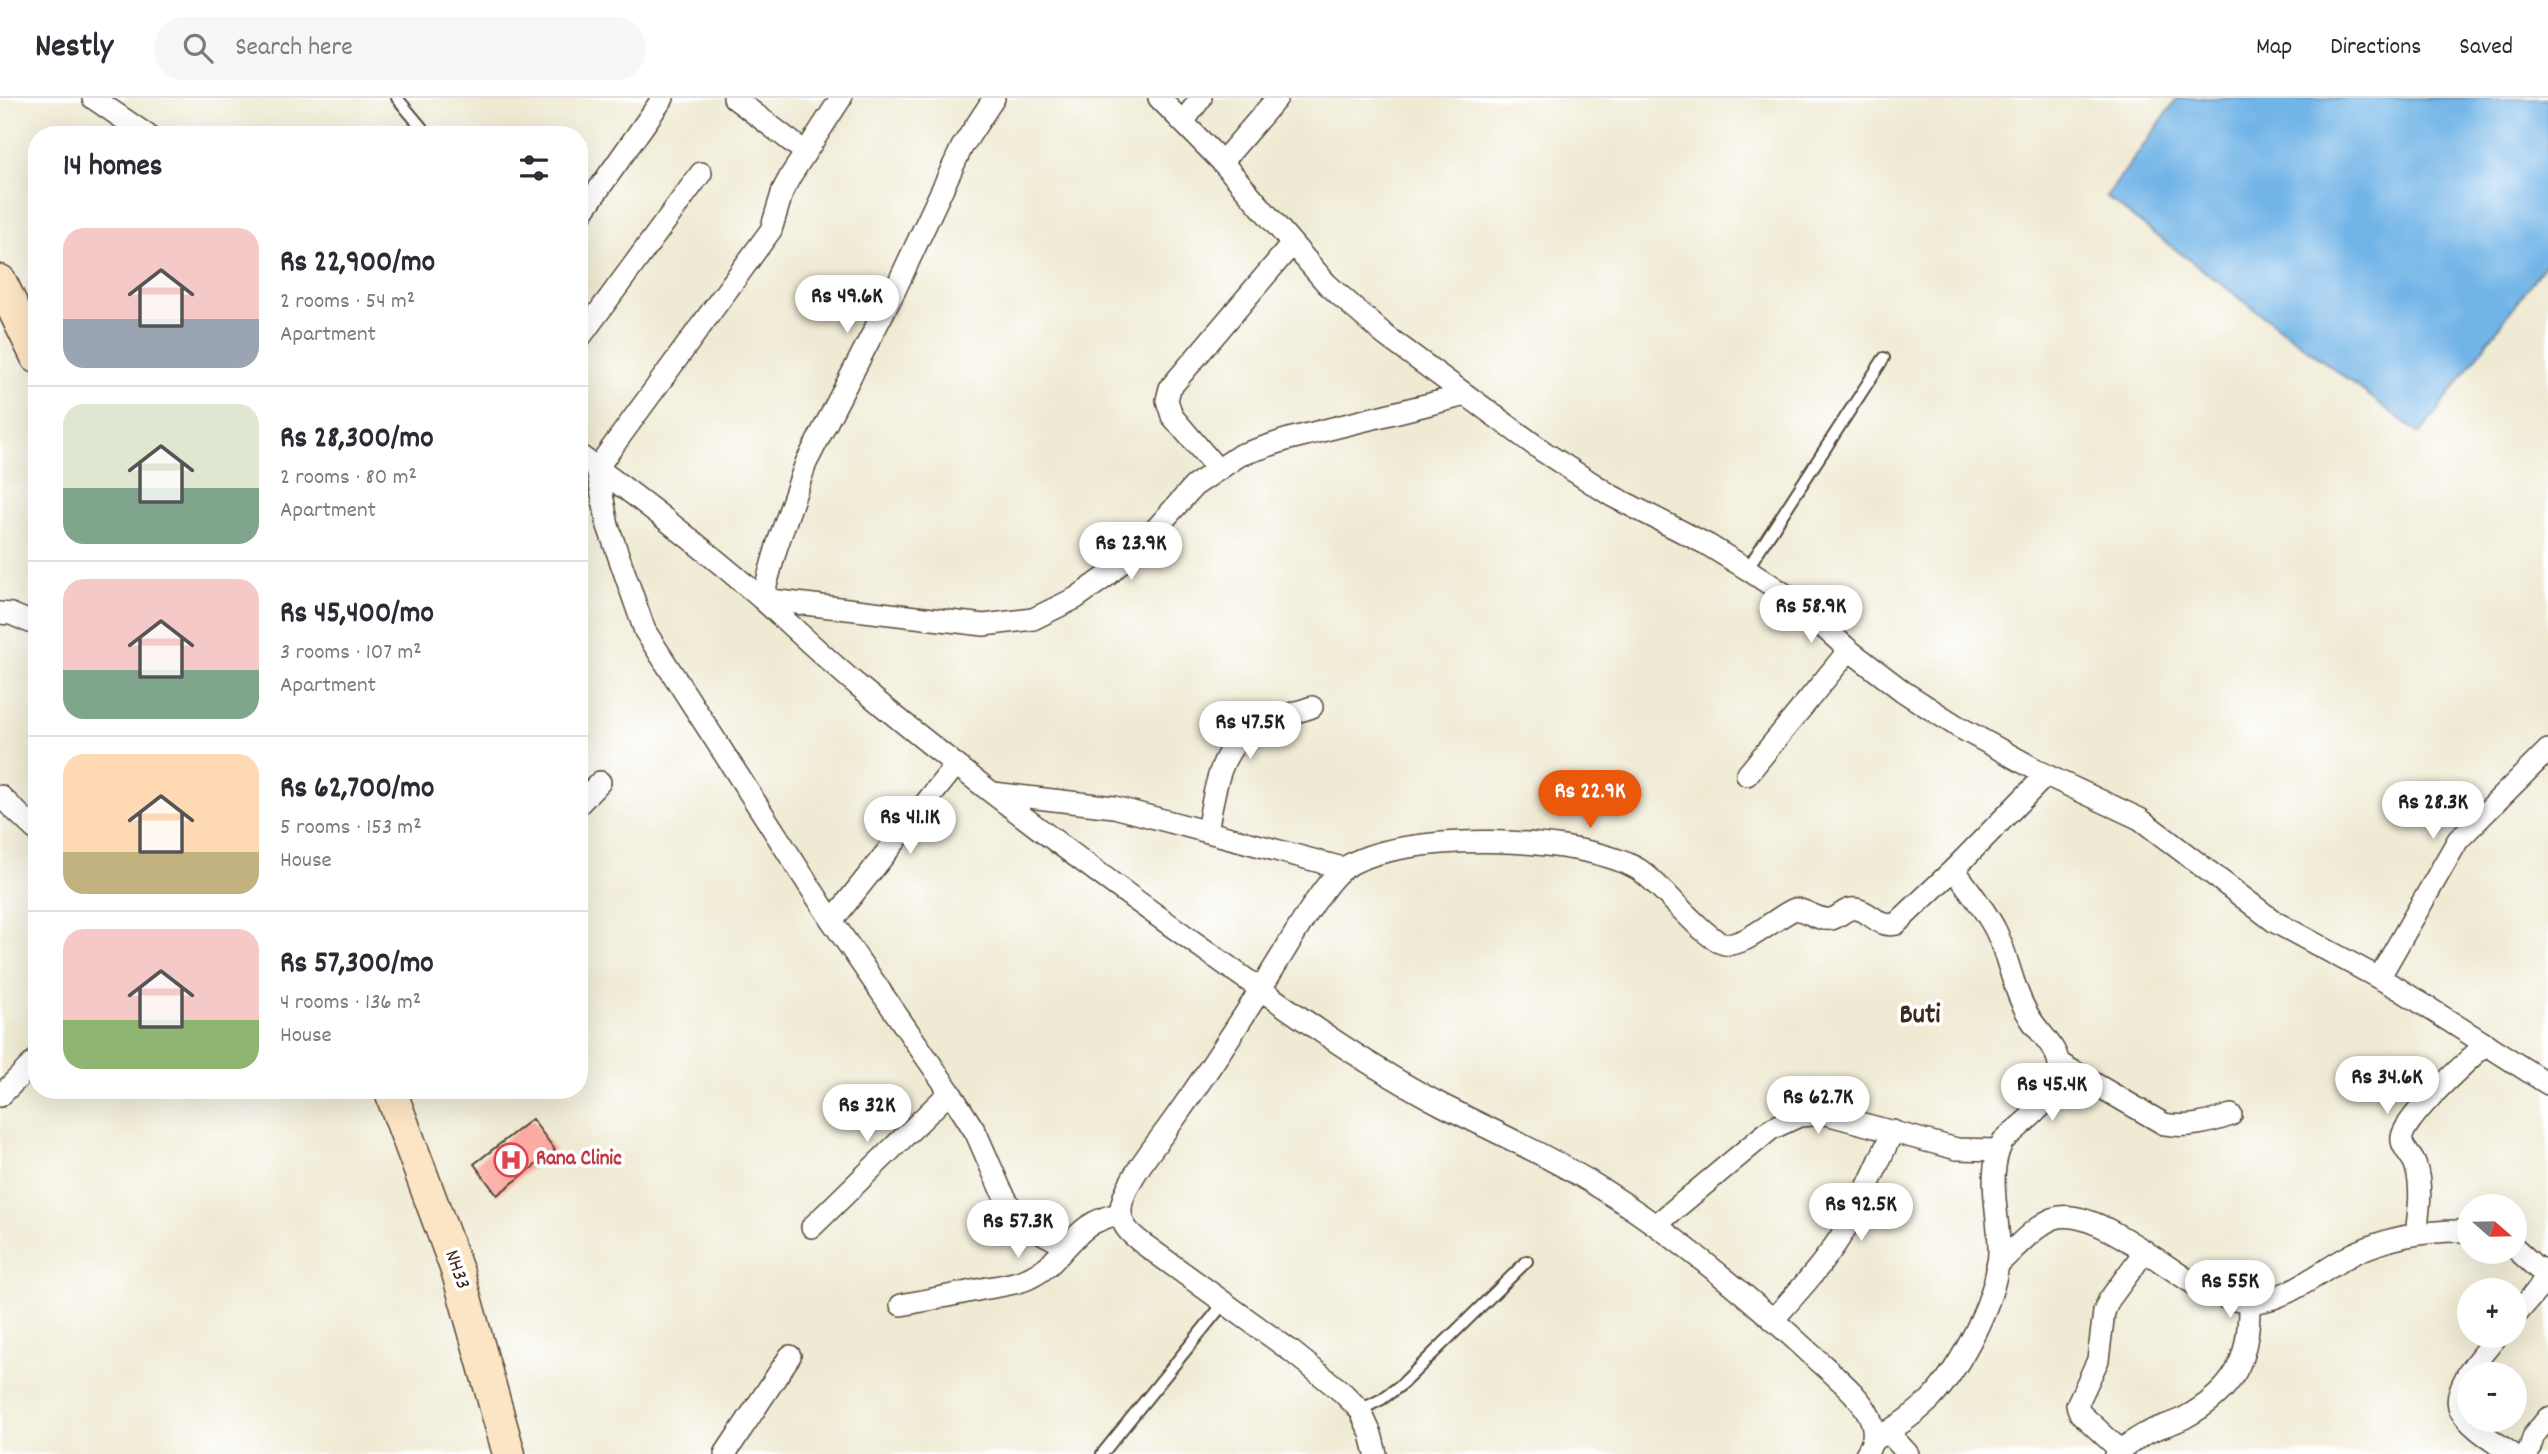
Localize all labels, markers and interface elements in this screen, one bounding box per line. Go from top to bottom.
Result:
search box [155,17,645,80]
text: Nestly [35,25,113,72]
icon: search [179,29,217,67]
text: Search here [235,30,353,67]
text: Map [2256,31,2292,65]
text: Directions [2330,31,2421,65]
text: Saved [2459,31,2513,65]
text: 14 homes [63,147,162,190]
icon: filters [515,149,553,187]
text: Rs 22,900/mo [280,243,435,286]
icon: home [119,256,203,340]
pin: Rs 49.6K [775,275,919,335]
text: Rs 49.6K [811,281,883,314]
text: 2 rooms · 54 m² [280,286,415,319]
text: Apartment [280,319,376,352]
text: Rs 28,300/mo [280,419,433,462]
icon: home [119,432,203,516]
text: 2 rooms · 80 m² [280,462,417,495]
text: Apartment [280,495,376,528]
pin: Rs 23.9K [1059,522,1203,582]
text: Rs 23.9K [1095,528,1167,561]
pin: Rs 58.9K [1739,586,1883,645]
text: Rs 58.9K [1775,591,1847,624]
text: Rs 45,400/mo [280,594,434,637]
icon: home [119,607,203,691]
text: 3 rooms · 107 m² [280,637,422,670]
text: Apartment [280,670,376,703]
pin: Rs 47.5K [1178,702,1322,761]
text: Rs 47.5K [1215,707,1285,740]
text: Rs 62,700/mo [280,769,434,812]
pin: Rs 22.9K [1518,770,1662,830]
text: Rs 22.9K [1554,776,1626,809]
icon: home [119,782,203,866]
pin: Rs 28.3K [2361,782,2505,841]
text: Rs 28.3K [2398,787,2468,820]
pin: Rs 41.1K [838,796,982,856]
text: Rs 41.1K [880,802,940,835]
text: 5 rooms · 153 m² [280,812,422,845]
text: House [280,845,332,878]
text: Rs 57,300/mo [280,944,434,987]
icon: home [119,957,203,1041]
text: 4 rooms · 136 m² [280,987,421,1020]
district label: Buti [1900,997,1940,1037]
text: House [280,1020,332,1053]
pin: Rs 34.6K [2315,1056,2459,1116]
text: Rs 34.6K [2351,1062,2423,1095]
pin: Rs 45.4K [1980,1063,2124,1123]
text: Rs 45.4K [2017,1069,2087,1102]
pin: Rs 62.7K [1746,1076,1890,1136]
text: Rs 62.7K [1783,1082,1853,1115]
pin: Rs 32K [810,1084,924,1144]
text: Rs 32K [838,1090,896,1123]
hospital icon: Rana Clinic [492,1141,530,1179]
place label: Rana Clinic [536,1145,622,1175]
pin: Rs 92.5K [1789,1184,1933,1243]
text: Rs 92.5K [1825,1189,1897,1222]
north arrow [2457,1194,2527,1264]
map controls [2457,1194,2527,1432]
pin: Rs 57.3K [946,1200,1090,1260]
text: Rs 57.3K [983,1206,1053,1239]
street label: NH33 [435,1246,477,1294]
pin: Rs 55K [2173,1260,2287,1320]
text: Rs 55K [2201,1266,2259,1299]
button: + [2457,1278,2527,1348]
button: − [2457,1362,2527,1432]

